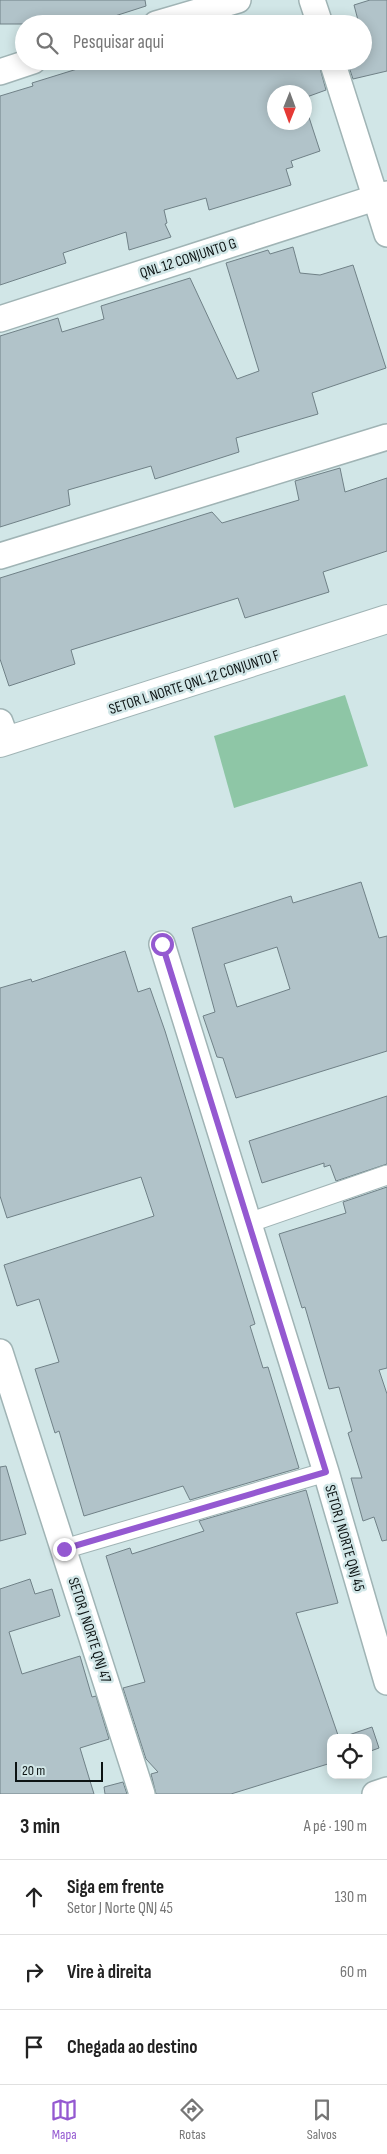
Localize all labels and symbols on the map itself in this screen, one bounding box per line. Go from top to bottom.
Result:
north arrow [267,85,312,130]
street label: QNL 12 CONJUNTO G [137,234,239,283]
street label: SETOR L NORTE QNL 12 CONJUNTO F [106,646,282,719]
route start [151,933,174,956]
street label: SETOR J NORTE QNJ 45 [320,1483,369,1594]
route end [53,1538,76,1561]
street label: SETOR J NORTE QNJ 47 [64,1575,116,1685]
scale bar [15,1759,102,1782]

